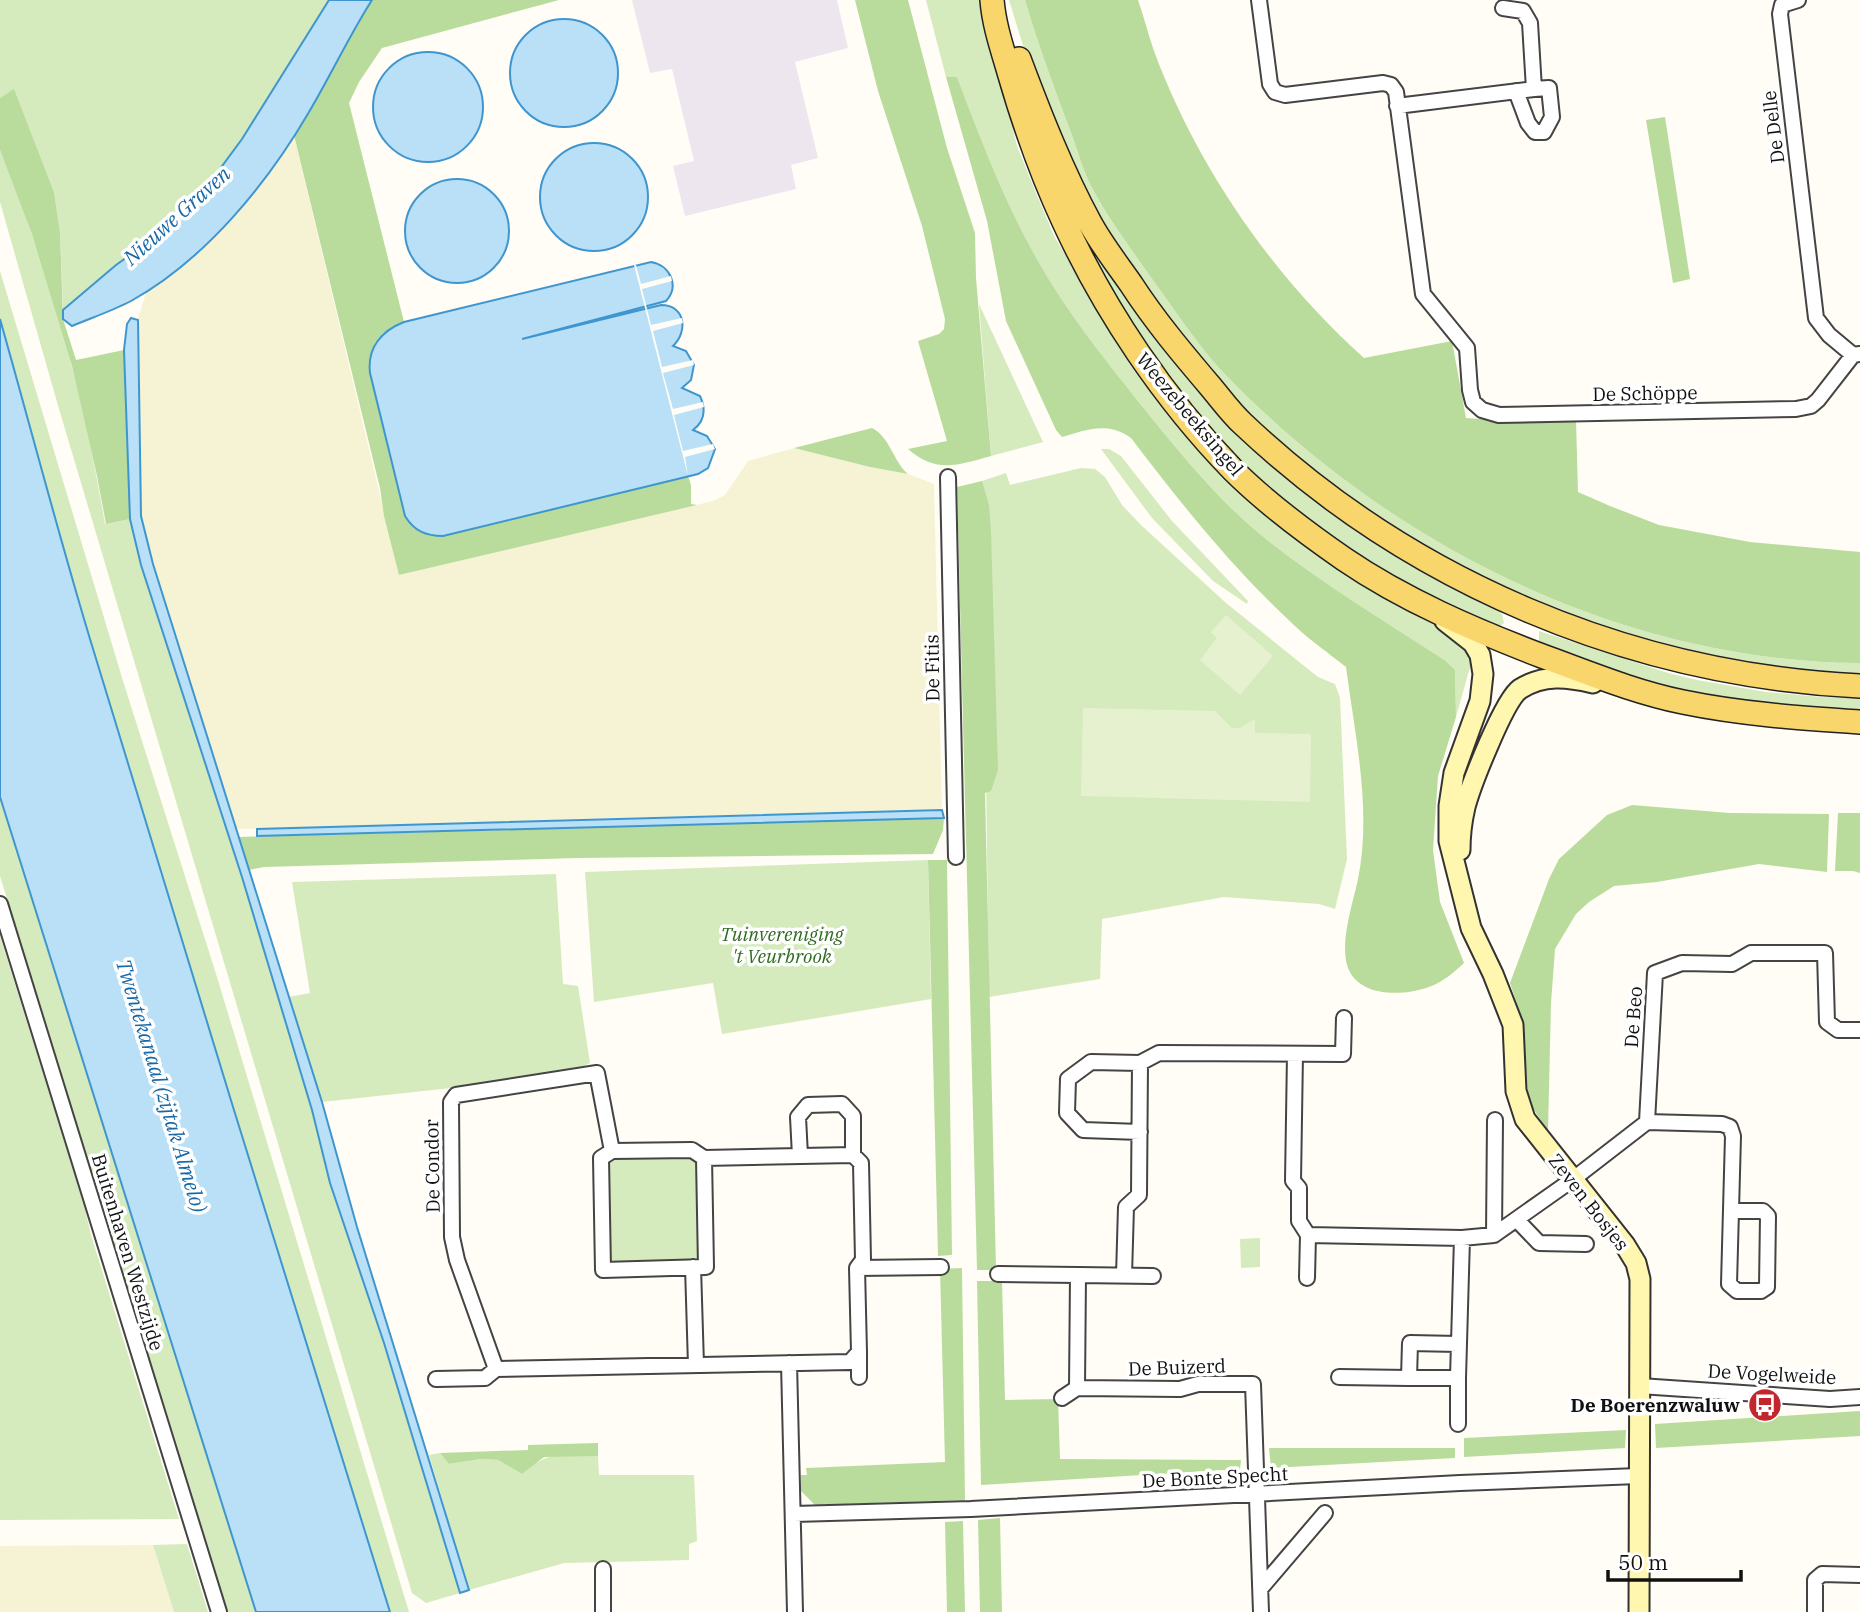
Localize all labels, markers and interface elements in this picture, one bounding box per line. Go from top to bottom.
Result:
street label: De Delle [1757,89,1789,165]
water label: Nieuwe Graven [116,160,236,272]
street label: Weezebeeksingel [1131,347,1249,481]
street label: De Schöppe [1592,380,1698,406]
street label: De Fitis [919,634,945,702]
park label: Tuinvereniging 't Veurbrook [721,922,844,968]
water label: Twentekanaal (zijtak Almelo) [110,956,214,1216]
street label: De Beo [1619,985,1647,1049]
street label: De Condor [419,1118,445,1213]
street label: Zeven Bosjes [1544,1149,1634,1255]
street label: Buitenhaven Westzijde [87,1151,169,1353]
street label: De Buizerd [1128,1353,1226,1381]
street label: De Vogelweide [1707,1359,1837,1389]
bus stop icon: De Boerenzwaluw [1746,1386,1784,1424]
place label: De Boerenzwaluw [1571,1393,1740,1417]
street label: De Bonte Specht [1141,1461,1289,1493]
scale bar [1608,1538,1741,1582]
text: 50 m [1618,1548,1668,1576]

